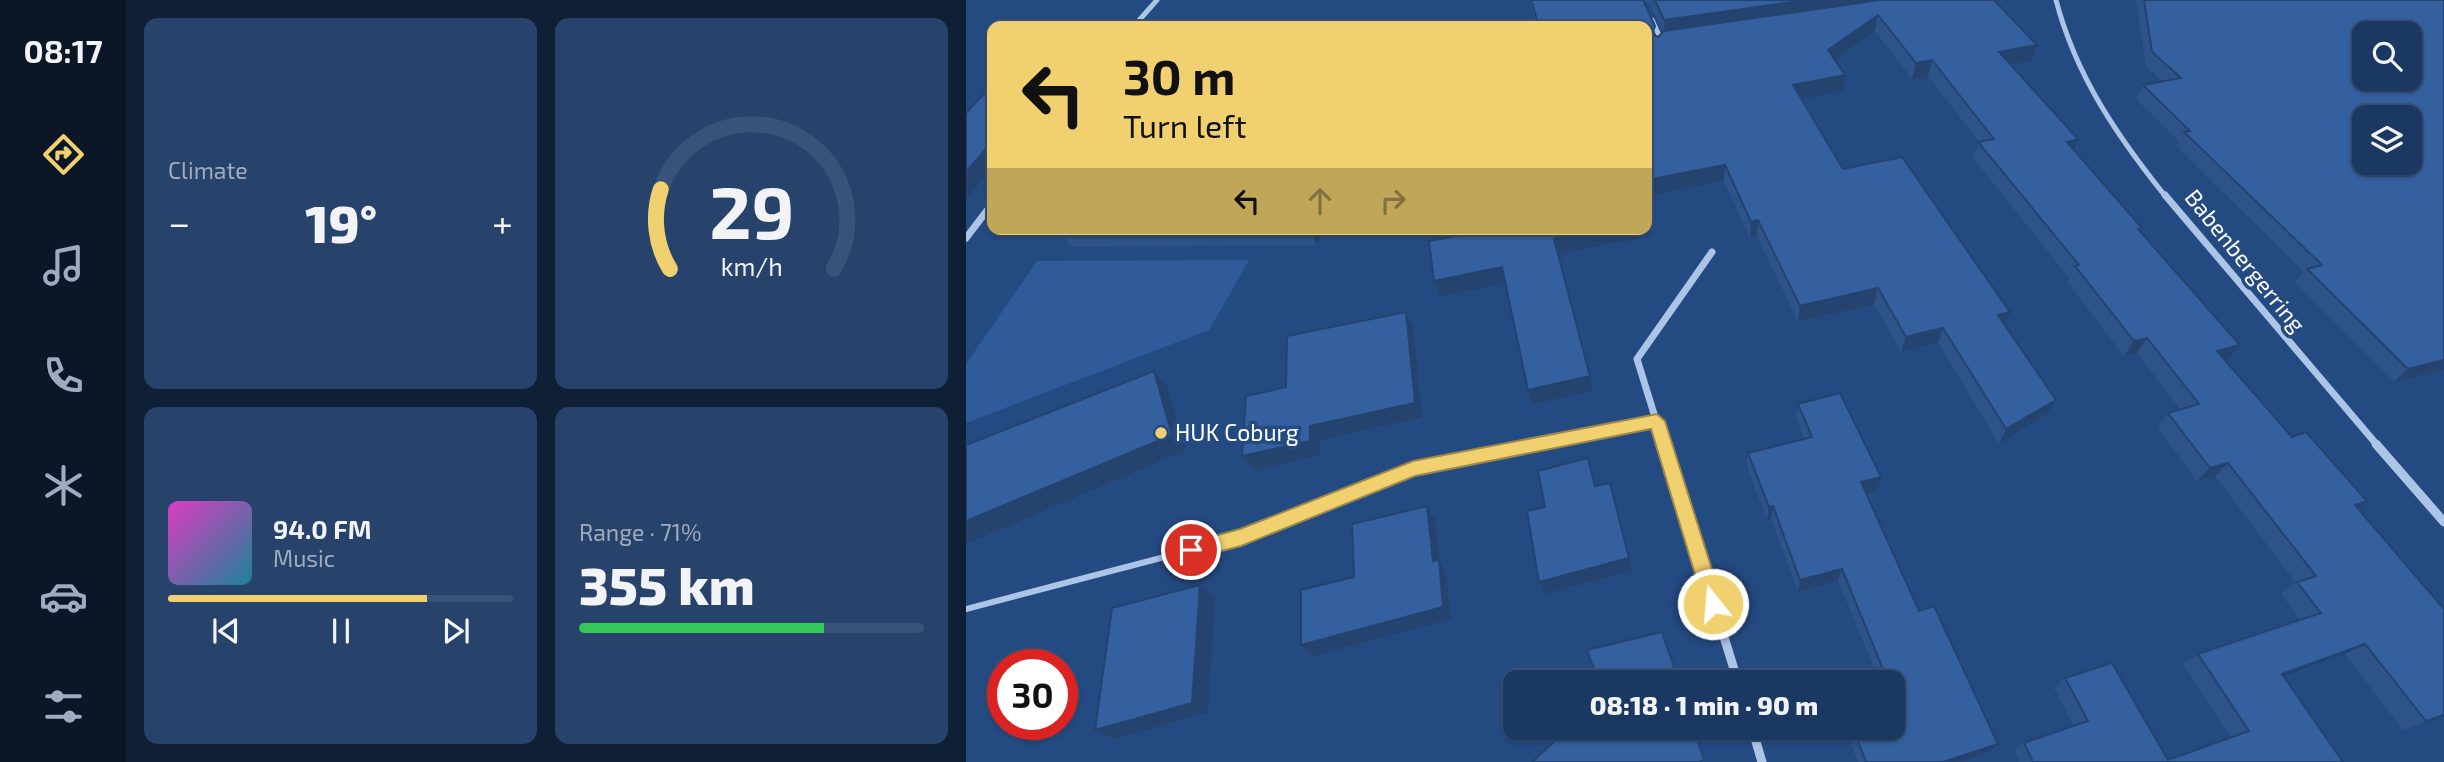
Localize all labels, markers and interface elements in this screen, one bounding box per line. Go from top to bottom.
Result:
map controls [2352,21,2422,175]
button: search [2352,21,2422,91]
text: 08:17 [23,31,103,69]
text: 30 m [1123,46,1235,105]
icon: left [1008,49,1099,140]
button: layers [2352,105,2422,175]
text: Turn left [1123,106,1247,144]
icon: directions [39,130,88,179]
text: Climate [168,156,248,184]
text: 29 [709,167,794,255]
icon: left [1228,182,1266,220]
icon: ahead [1301,182,1339,220]
icon: right [1374,182,1412,220]
street label: Babenbergerring [2180,183,2312,338]
text: 19° [305,191,377,253]
text: − [168,199,190,245]
text: + [492,199,513,245]
icon: music [39,241,88,290]
text: km/h [720,251,783,281]
icon: phone [39,351,88,400]
place label: HUK Coburg [1175,418,1299,446]
marker: HUK Coburg [1153,425,1169,441]
icon: climate [39,461,88,510]
text: 94.0 FM [273,513,372,544]
text: Range · 71% [579,518,701,546]
pin [1161,520,1221,580]
icon: arrive [1172,531,1210,569]
text: Music [273,544,335,572]
text: 355 km [579,553,755,615]
position arrow [1676,567,1750,641]
icon: car [39,572,88,621]
icon: previous [207,612,245,650]
icon: pause [322,612,360,650]
icon: next [437,612,475,650]
speed limit sign: 30 [987,649,1078,740]
icon: filters [39,682,88,731]
text: 08:18 · 1 min · 90 m [1590,689,1818,720]

